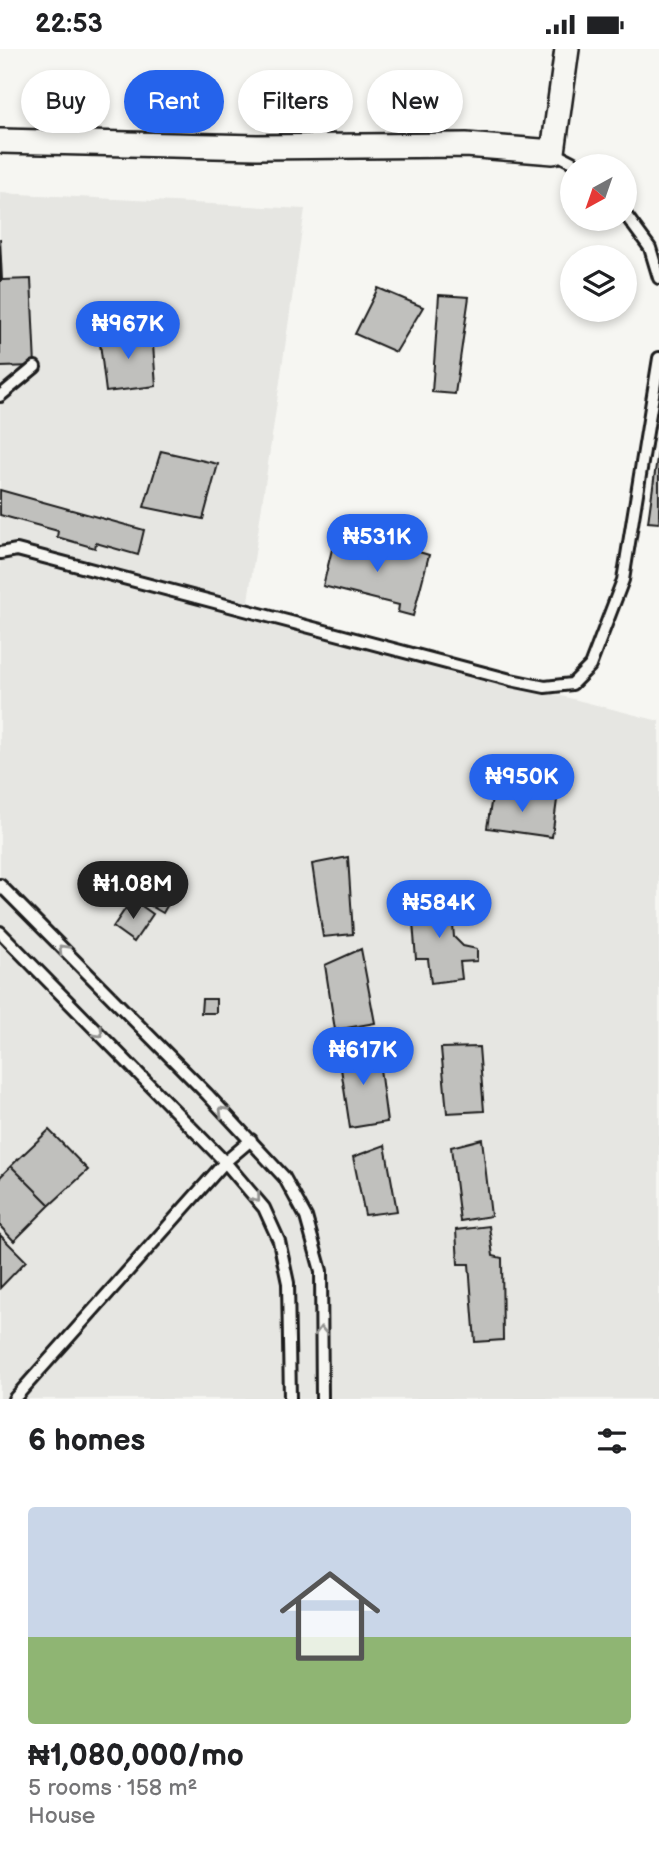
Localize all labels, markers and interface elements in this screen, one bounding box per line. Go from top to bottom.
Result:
text: 22:53 [35,9,103,40]
chip: Buy [21,70,110,133]
chip: Rent [124,70,224,133]
chip: Filters [238,70,353,133]
chip: New [367,70,463,133]
north arrow [560,154,637,231]
map controls [560,154,637,322]
button: layers [560,245,637,322]
pin: ₦967K [79,301,177,361]
text: ₦967K [92,310,164,338]
pin: ₦531K [328,515,426,574]
text: ₦531K [343,523,411,551]
pin: ₦950K [473,755,571,814]
text: ₦950K [485,763,559,791]
pin: ₦1.08M [76,861,190,921]
text: ₦1.08M [93,870,173,898]
pin: ₦584K [390,881,488,940]
text: ₦584K [403,889,475,917]
one-way arrow [58,944,71,957]
one-way arrow [91,1025,104,1038]
pin: ₦617K [314,1027,412,1087]
text: ₦617K [329,1036,397,1064]
one-way arrow [218,1106,231,1119]
one-way arrow [247,1191,260,1203]
one-way arrow [314,1325,329,1336]
icon: filters [593,1422,631,1460]
text: 6 homes [28,1423,145,1459]
icon: home [267,1553,393,1679]
text: ₦1,080,000/mo [28,1738,244,1774]
text: 5 rooms · 158 m² [28,1774,197,1802]
text: House [28,1802,95,1830]

